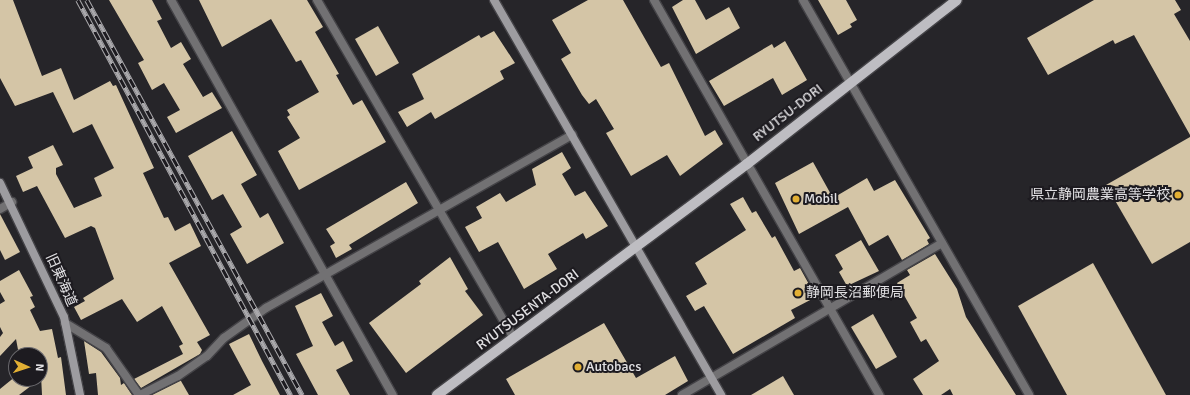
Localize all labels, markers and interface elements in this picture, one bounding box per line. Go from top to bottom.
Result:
street label: RYUTSU-DORI [750,80,826,146]
place label: 県立静岡農業高等学校 [1030,187,1170,203]
marker: 県立静岡農業高等学校 [1173,190,1183,200]
place label: Mobil [804,191,838,207]
marker: Mobil [791,194,801,204]
street label: 旧東海道 [42,251,80,309]
street label: RYUTSUSENTA-DORI [473,266,583,354]
place label: 静岡長沼郵便局 [806,285,904,301]
marker: 静岡長沼郵便局 [793,288,803,298]
north arrow [8,347,48,387]
place label: Autobacs [586,359,641,375]
marker: Autobacs [573,362,583,372]
text: N [33,363,46,372]

